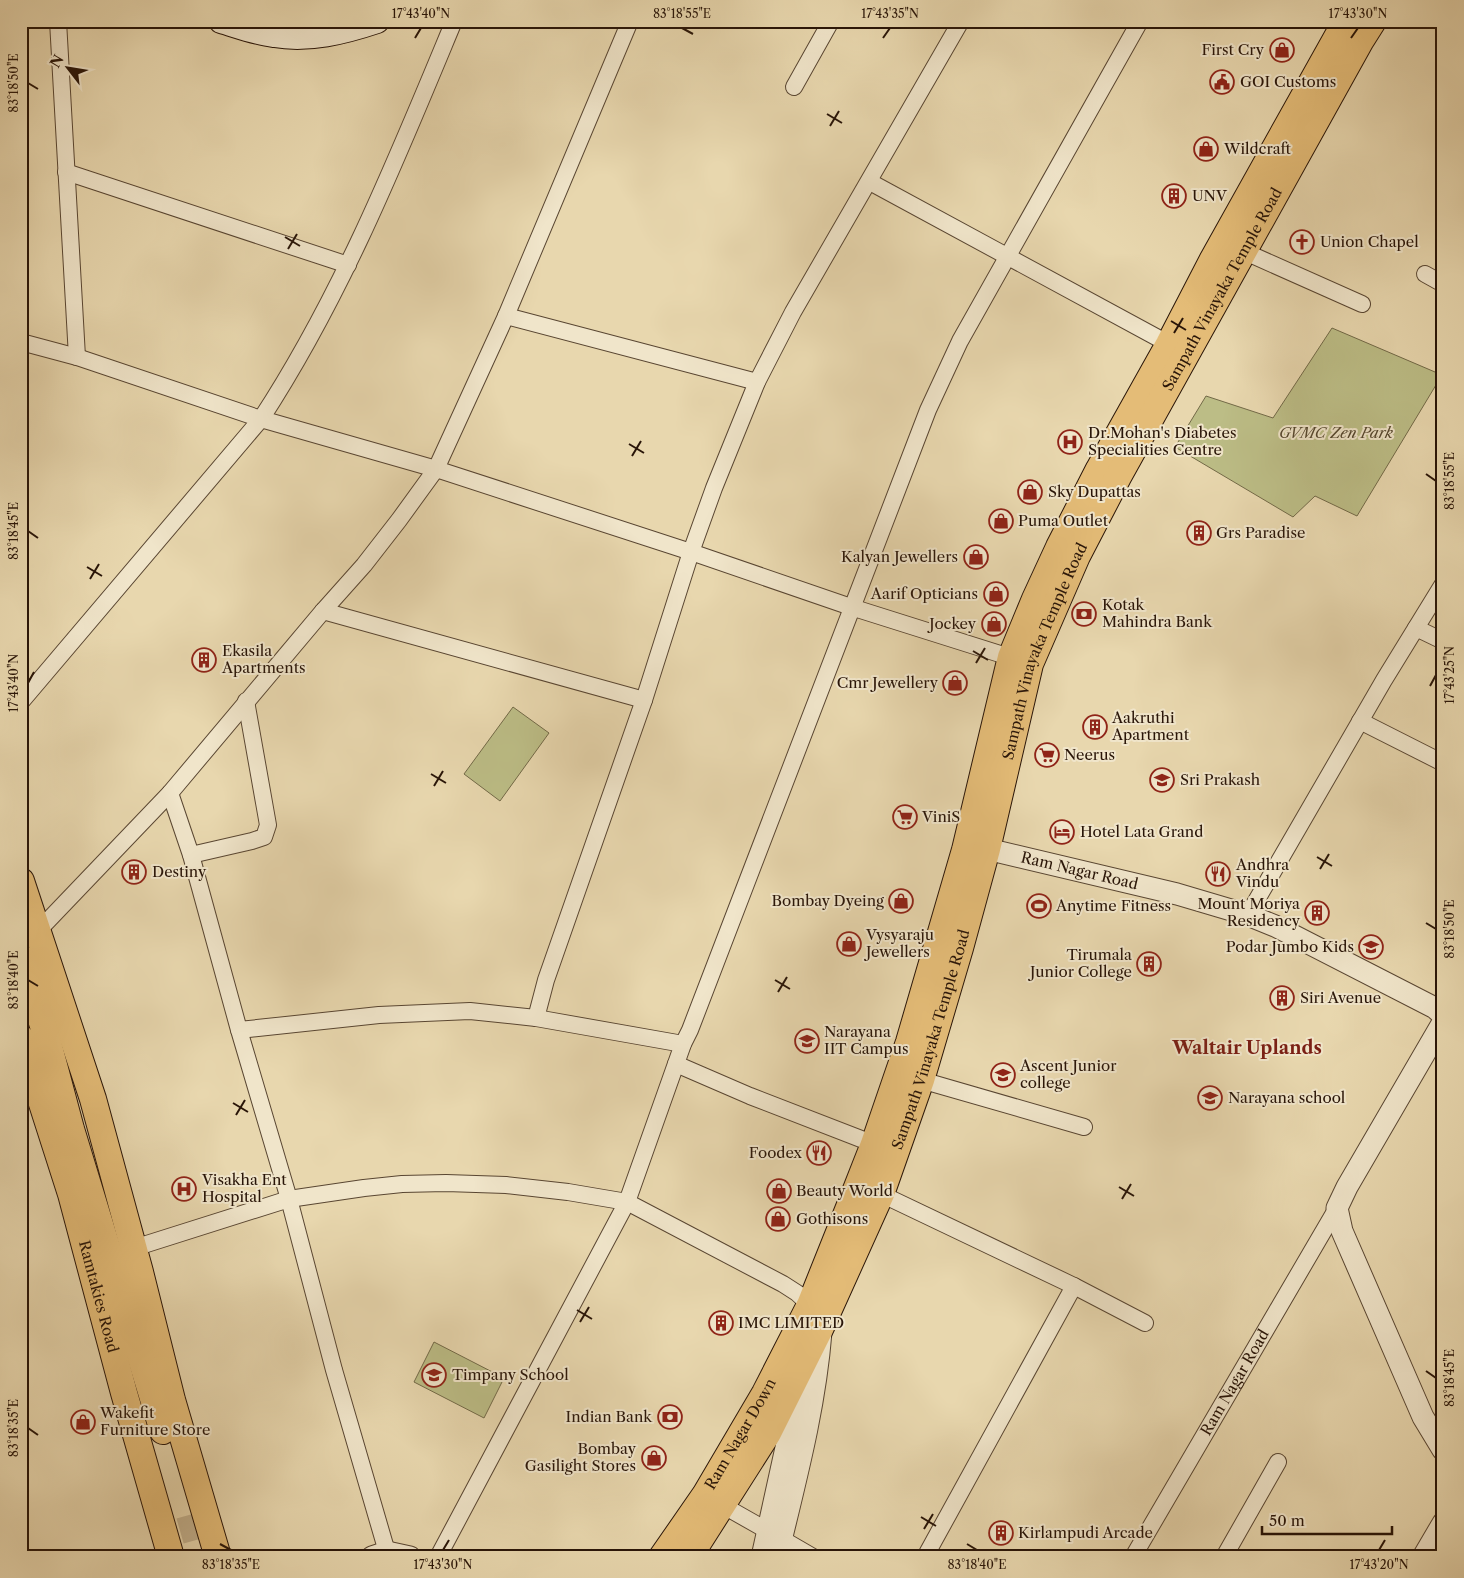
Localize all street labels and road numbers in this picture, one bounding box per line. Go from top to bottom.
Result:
street label: Sampath Vinayaka Temple Road [1158,184,1286,394]
street label: Sampath Vinayaka Temple Road [998,539,1091,762]
street label: Ram Nagar Road [1019,847,1140,893]
street label: Sampath Vinayaka Temple Road [887,927,974,1152]
street label: Ramtakies Road [75,1238,123,1355]
street label: Ram Nagar Road [1196,1326,1273,1439]
street label: Ram Nagar Down [700,1375,780,1493]

